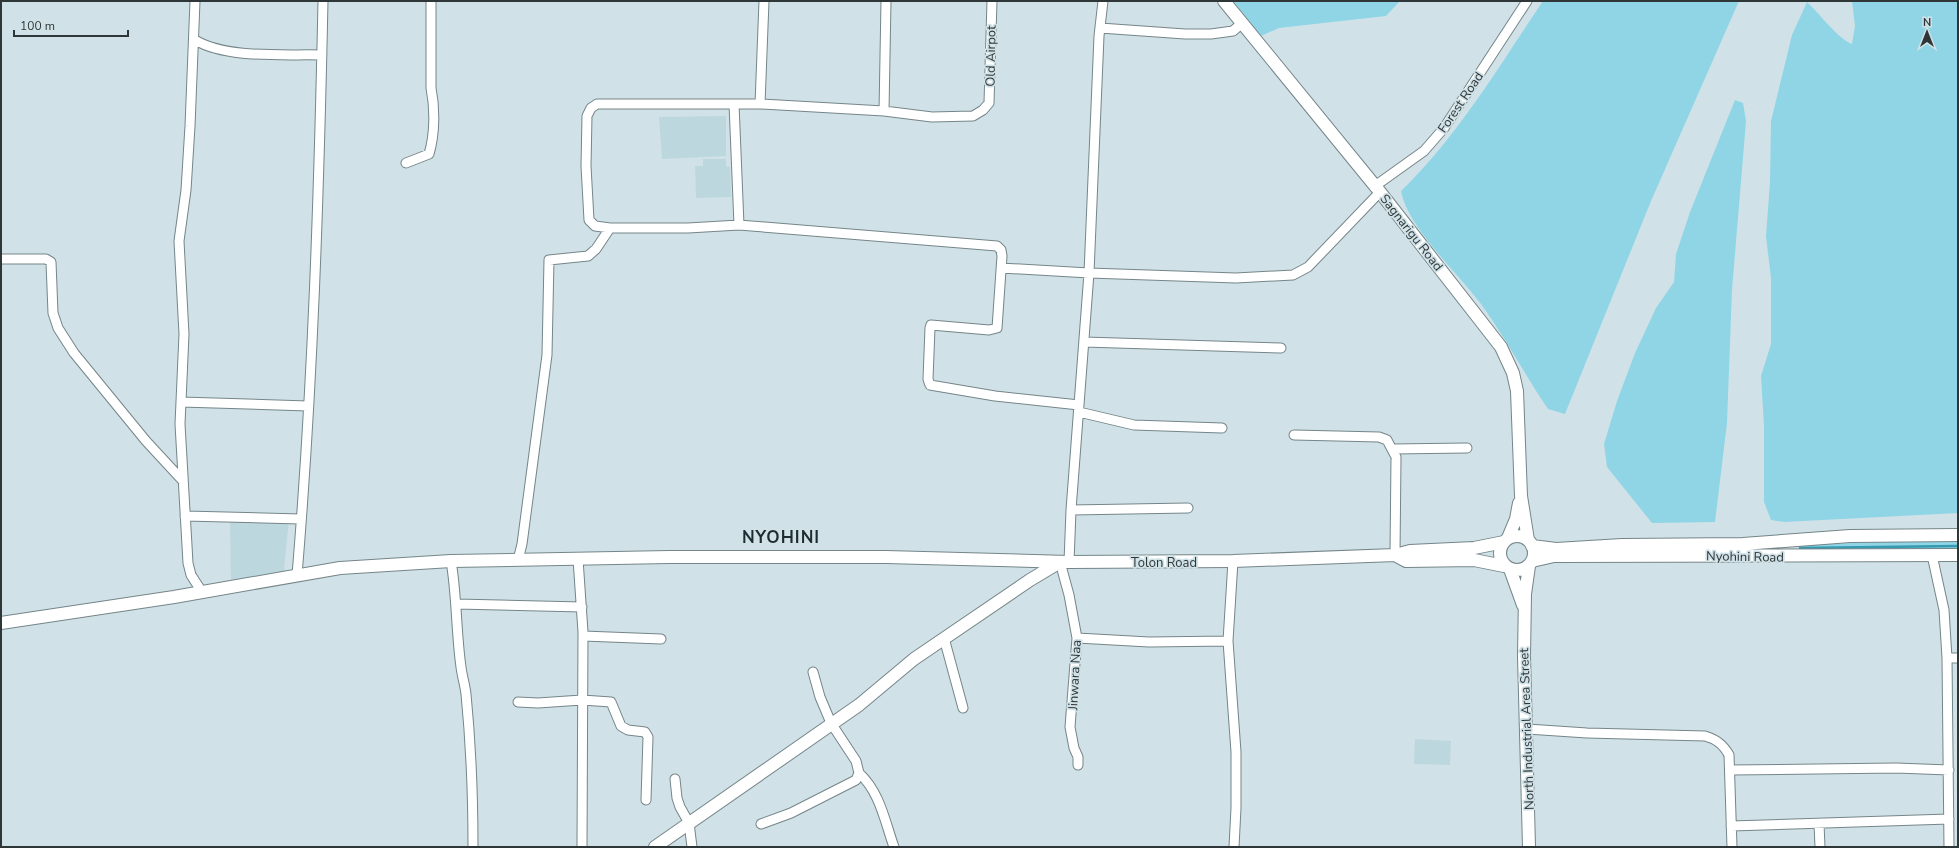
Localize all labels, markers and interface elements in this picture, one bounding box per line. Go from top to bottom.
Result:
scale bar [14,12,128,38]
north arrow [1907,12,1947,52]
text: N [1923,15,1931,30]
text: 100 m [20,18,55,34]
street label: Old Airpot [981,25,1001,87]
street label: Forest Road [1434,69,1488,137]
street label: Sagnarigu Road [1376,190,1447,275]
district label: NYOHINI [742,526,820,549]
street label: Nyohini Road [1706,547,1784,567]
street label: Tolon Road [1131,554,1197,572]
street label: Jinwara Naa [1064,639,1086,712]
street label: North Industrial Area Street [1515,647,1539,810]

